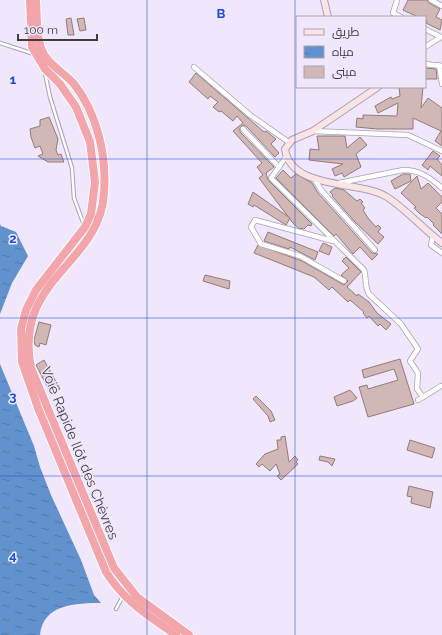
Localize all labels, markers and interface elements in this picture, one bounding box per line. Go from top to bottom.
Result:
text: B [217,6,226,21]
scale bar [18,16,97,42]
legend [296,16,426,88]
text: 100 m [24,23,58,37]
text: طريق [332,25,360,39]
text: مياه [332,45,354,59]
text: مبنى [332,65,357,79]
text: 1 [10,72,17,87]
text: 2 [9,231,17,246]
street label: Voie Rapide Ilôt des Chèvres [38,364,122,542]
text: 3 [9,389,17,404]
text: 4 [9,548,17,563]

